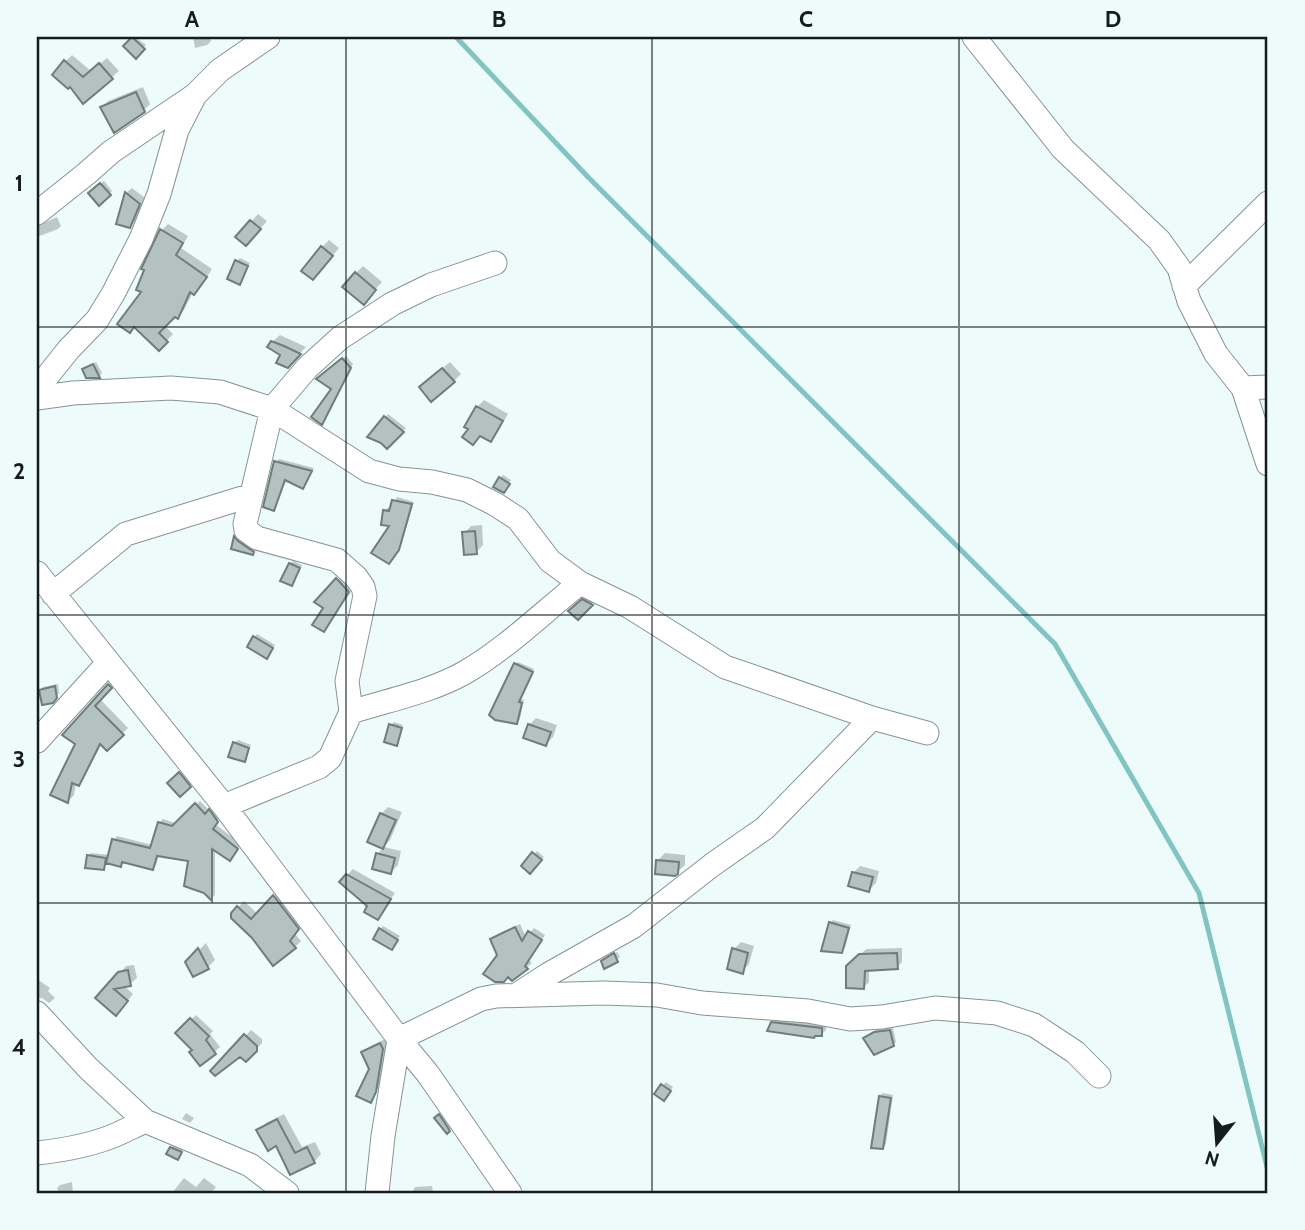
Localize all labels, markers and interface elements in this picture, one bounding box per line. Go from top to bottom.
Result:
text: A [185,5,200,33]
text: B [492,5,506,33]
text: C [799,5,813,33]
text: D [1105,5,1121,33]
text: 1 [15,169,23,197]
text: 2 [13,457,25,485]
text: 3 [13,745,25,773]
text: 4 [12,1033,26,1061]
north arrow [1182,1108,1252,1178]
text: N [1202,1146,1222,1172]

